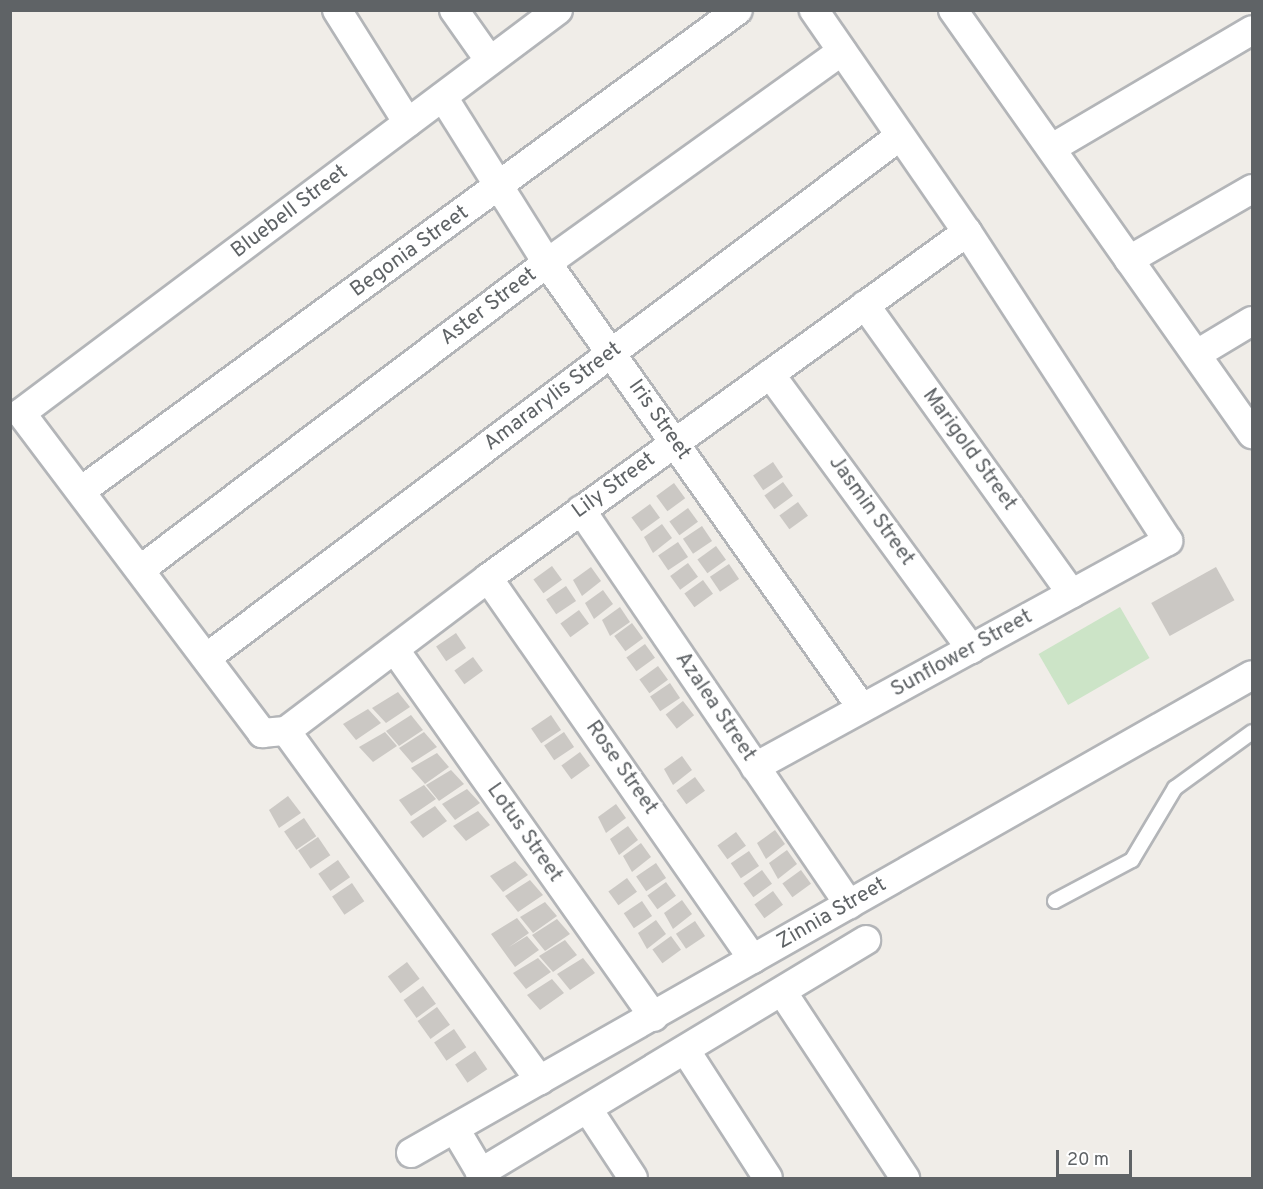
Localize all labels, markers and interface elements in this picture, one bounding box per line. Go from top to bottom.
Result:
street label: Bluebell Street [227,160,353,264]
street label: Begonia Street [346,201,474,303]
street label: Aster Street [436,263,542,351]
street label: Amararylis Street [479,337,627,457]
street label: Iris Street [622,375,696,465]
street label: Marigold Street [916,384,1022,516]
street label: Lily Street [568,447,660,525]
street label: Jasmin Street [823,451,919,571]
street label: Sunflower Street [887,605,1037,703]
street label: Azalea Street [669,648,761,766]
street label: Rose Street [580,716,662,820]
street label: Lotus Street [481,779,567,887]
street label: Zinnia Street [773,873,891,955]
scale bar [1059,1138,1136,1176]
text: 20 m [1067,1149,1109,1172]

